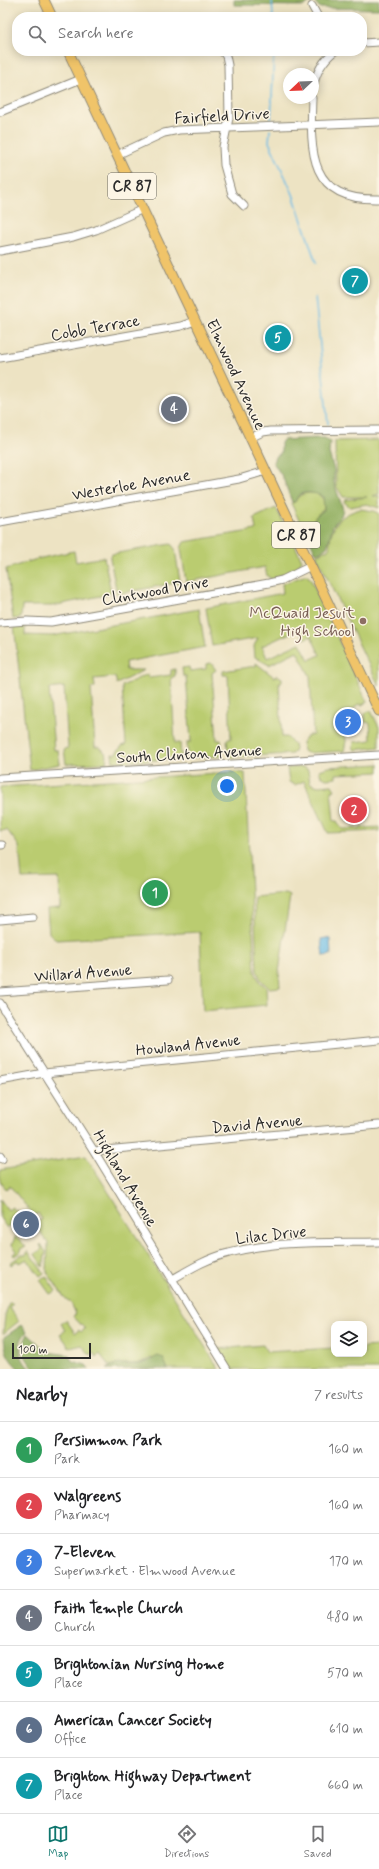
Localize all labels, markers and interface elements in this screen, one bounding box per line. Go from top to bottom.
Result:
search box [12,12,367,56]
icon: search [26,23,48,45]
text: Search here [58,24,134,44]
north arrow [283,68,319,104]
street label: Fairfield Drive [174,104,270,129]
road number: CR 87 [108,173,156,199]
pin: 7 [342,266,368,296]
street label: Cobb Terrace [49,310,142,347]
street label: Elmwood Avenue [201,316,271,433]
pin: 5 [265,323,291,353]
pin: 4 [161,394,187,424]
street label: Westerloe Avenue [70,465,192,506]
road number: CR 87 [272,522,320,548]
street label: Clintwood Drive [100,572,210,611]
place label: McQuaid Jesuit High School [249,603,356,643]
marker: McQuaid Jesuit High School [358,616,368,626]
pin: 3 [335,707,361,737]
street label: South Clinton Avenue [116,740,262,769]
your location [217,776,237,796]
pin: 2 [341,795,367,825]
pin: 1 [142,878,168,908]
street label: Willard Avenue [33,960,133,987]
street label: Howland Avenue [135,1030,242,1061]
street label: David Avenue [211,1110,304,1139]
street label: Highland Avenue [87,1126,162,1232]
pin: 6 [13,1209,39,1239]
street label: Lilac Drive [235,1221,308,1250]
map controls [331,1321,367,1357]
button: layers [331,1321,367,1357]
scale bar [12,1341,91,1360]
text: 100 m [18,1343,48,1357]
text: Nearby [16,1384,68,1406]
text: 7 results [314,1387,363,1404]
text: Persimmon Park [54,1431,162,1451]
text: 1 [26,1441,32,1458]
text: 160 m [328,1441,363,1458]
text: Park [54,1451,80,1468]
text: Walgreens [54,1487,121,1507]
text: 2 [26,1497,32,1514]
text: 160 m [328,1497,363,1514]
text: Pharmacy [54,1507,110,1524]
text: 7-Eleven [54,1543,116,1563]
text: 3 [26,1553,32,1570]
text: 170 m [329,1553,363,1570]
text: Supermarket · Elmwood Avenue [54,1563,236,1580]
text: Faith Temple Church [54,1599,183,1619]
text: 4 [25,1609,33,1626]
text: 480 m [327,1609,363,1626]
text: Church [54,1619,95,1636]
text: Brightonian Nursing Home [54,1655,224,1675]
text: 5 [25,1665,33,1682]
text: 570 m [327,1665,363,1682]
text: Place [54,1675,83,1692]
text: American Cancer Society [54,1711,212,1731]
text: 6 [26,1721,32,1738]
text: 610 m [329,1721,363,1738]
text: Office [54,1731,86,1748]
text: Brighton Highway Department [54,1767,252,1787]
text: 7 [25,1777,33,1794]
text: 660 m [327,1777,363,1794]
text: Place [54,1787,83,1804]
tab: Map [47,1823,69,1861]
tab: Directions [164,1823,209,1861]
tab: Saved [304,1823,332,1861]

